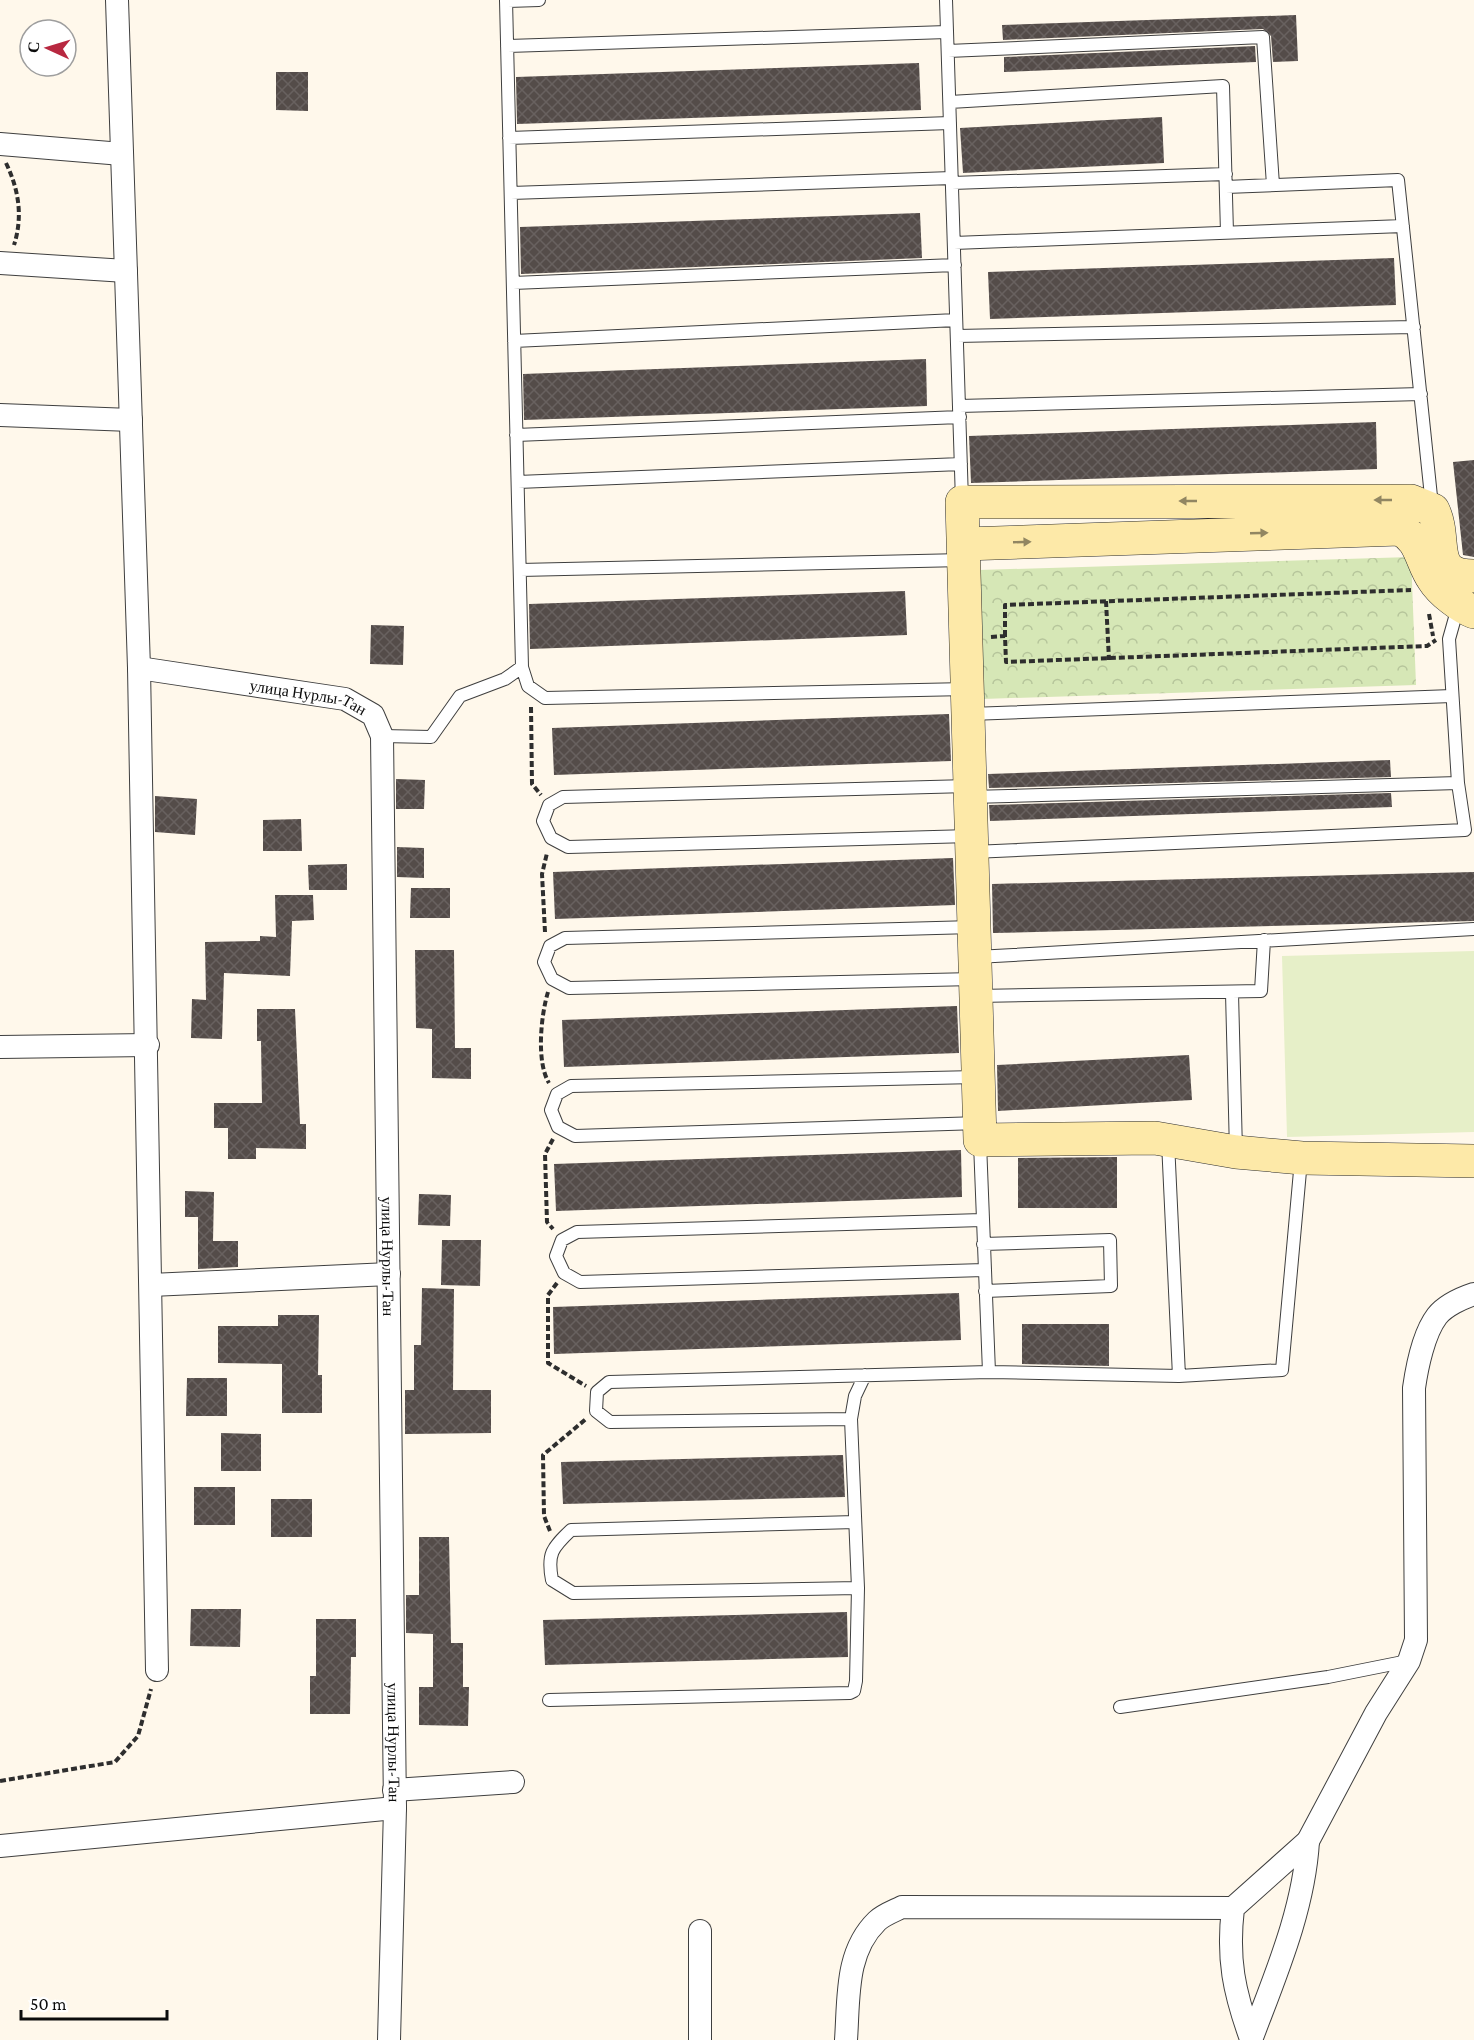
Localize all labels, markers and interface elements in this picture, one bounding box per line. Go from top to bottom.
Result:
north arrow [18,18,78,78]
text: С [25,41,42,53]
one-way arrow [1373,495,1392,505]
one-way arrow [1178,496,1197,506]
one-way arrow [1249,528,1268,537]
one-way arrow [1012,537,1031,546]
street label: улица Нурлы-Тан [249,676,370,718]
street label: улица Нурлы-Тан [378,1197,398,1317]
street label: улица Нурлы-Тан [384,1683,403,1803]
scale bar [21,1983,166,2021]
text: 50 m [30,1994,67,2014]

